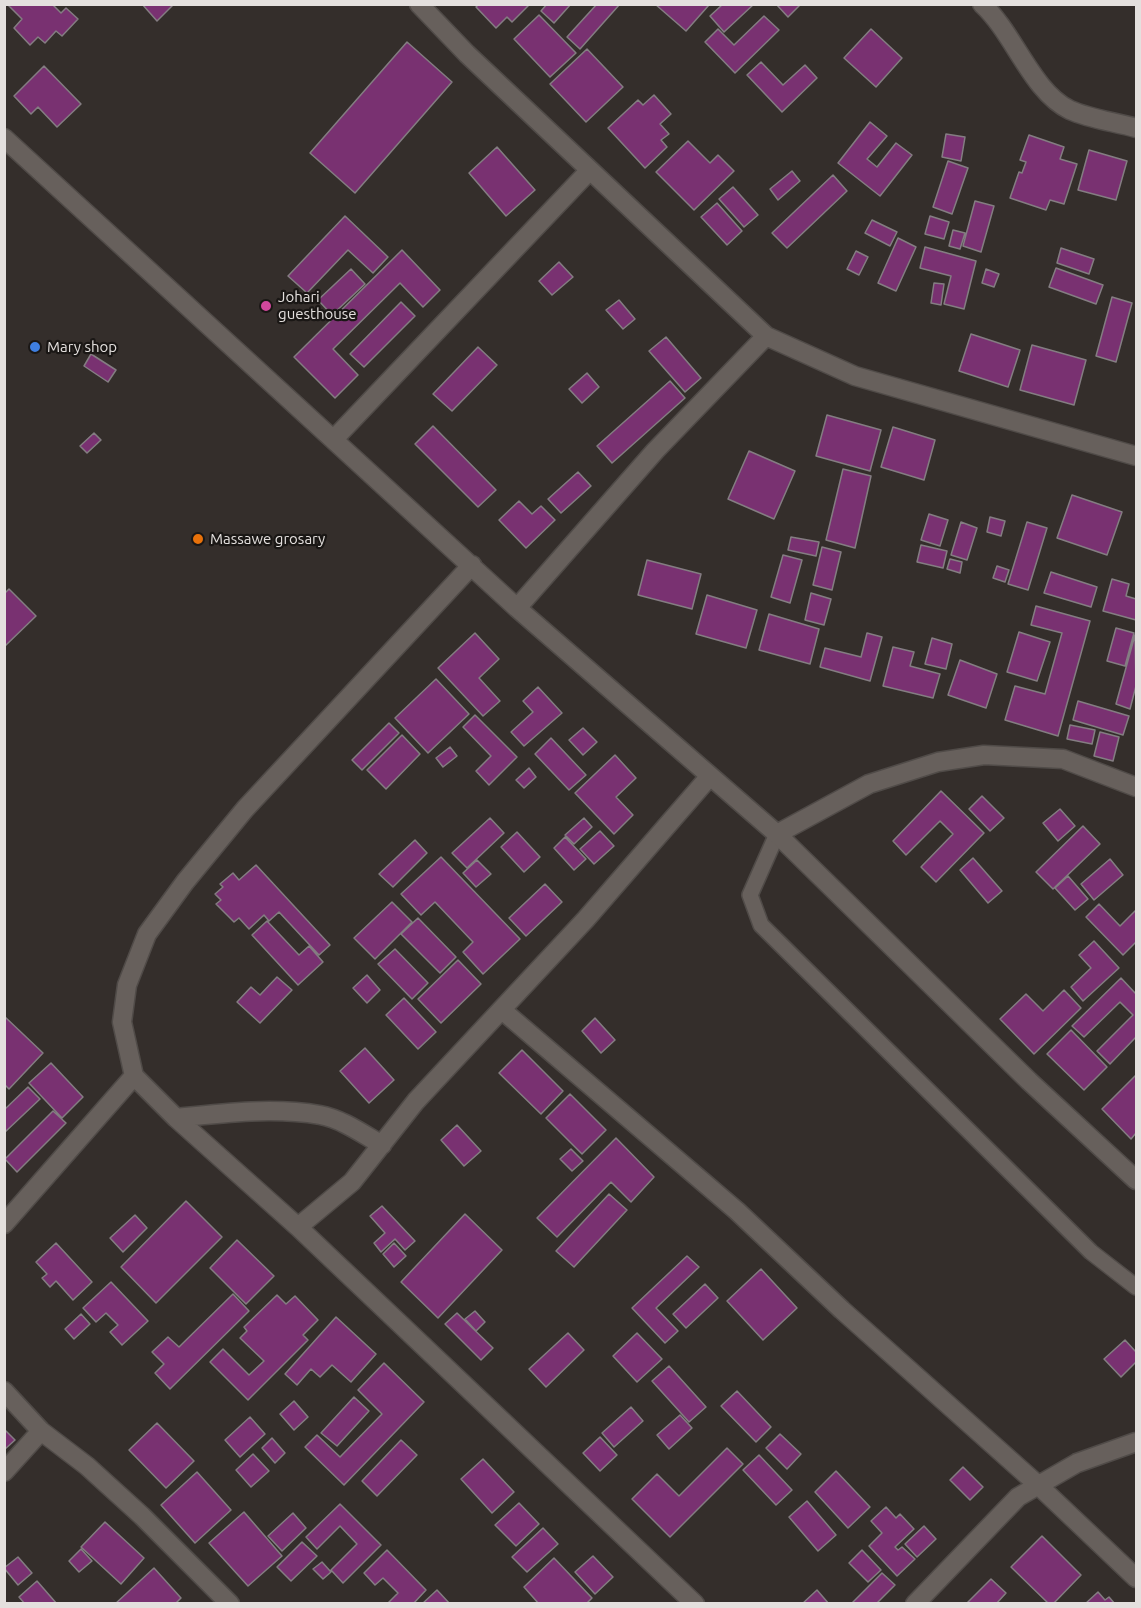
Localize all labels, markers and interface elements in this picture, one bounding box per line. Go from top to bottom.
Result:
place label: Johari guesthouse [278,288,357,323]
marker: Johari guesthouse [259,299,273,313]
place label: Mary shop [47,338,117,356]
marker: Mary shop [28,340,42,354]
place label: Massawe grosary [210,530,325,548]
marker: Massawe grosary [191,532,205,546]

